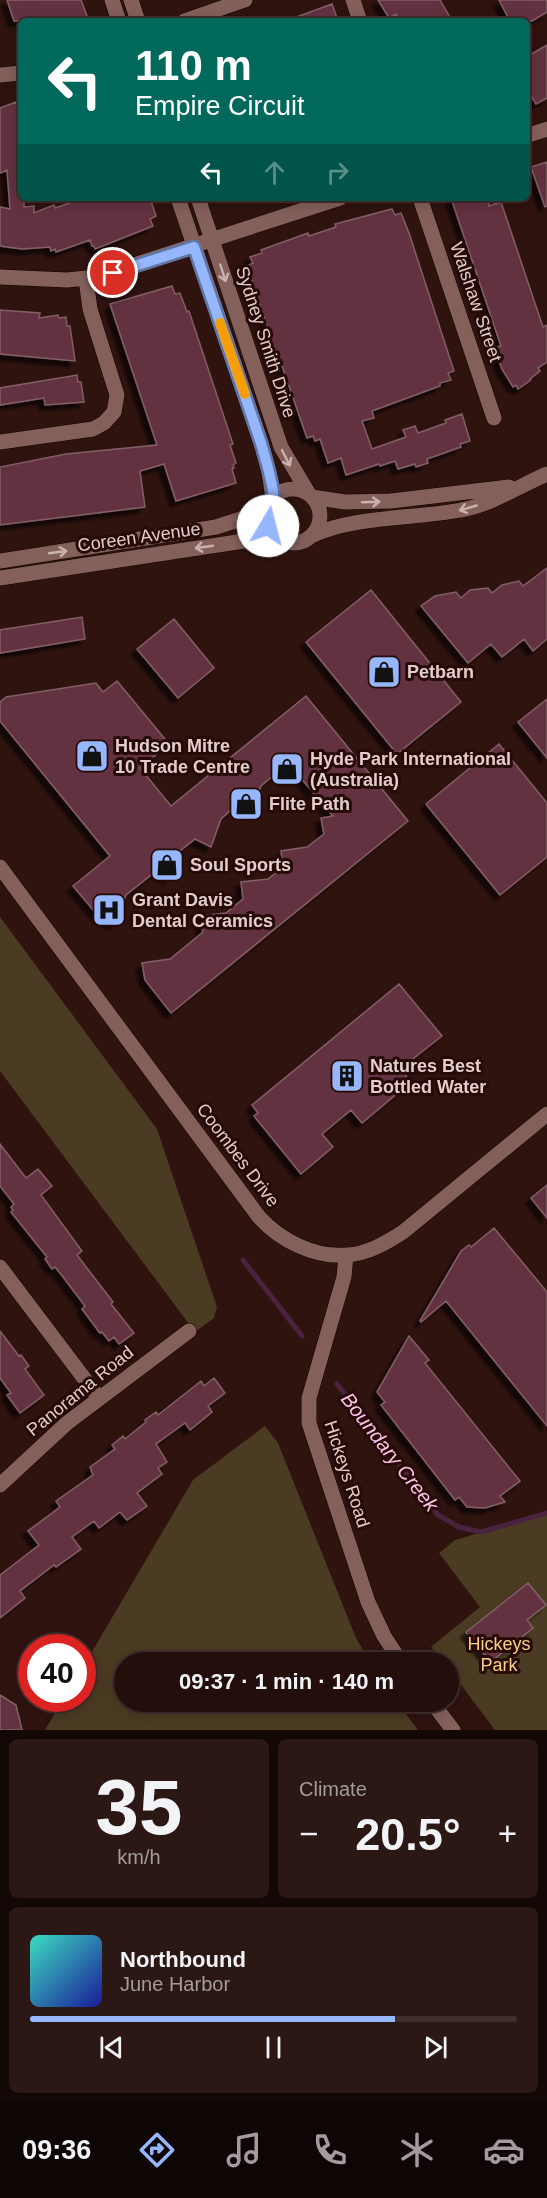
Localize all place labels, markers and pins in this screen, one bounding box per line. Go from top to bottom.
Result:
pin [87,247,138,298]
shop icon: Petbarn [366,654,402,690]
place label: Petbarn [407,662,474,682]
place label: Hudson Mitre 10 Trade Centre [115,736,250,777]
shop icon: Hudson Mitre 10 Trade Centre [74,738,110,774]
place label: Hyde Park International (Australia) [310,749,511,790]
shop icon: Hyde Park International (Australia) [269,751,305,787]
shop icon: Flite Path [228,786,264,822]
place label: Flite Path [269,794,350,814]
shop icon: Soul Sports [149,847,185,883]
place label: Soul Sports [190,855,291,875]
place label: Grant Davis Dental Ceramics [132,890,273,931]
hospital icon: Grant Davis Dental Ceramics [91,892,127,928]
place label: Natures Best Bottled Water [370,1056,486,1097]
building icon: Natures Best Bottled Water [329,1058,365,1094]

